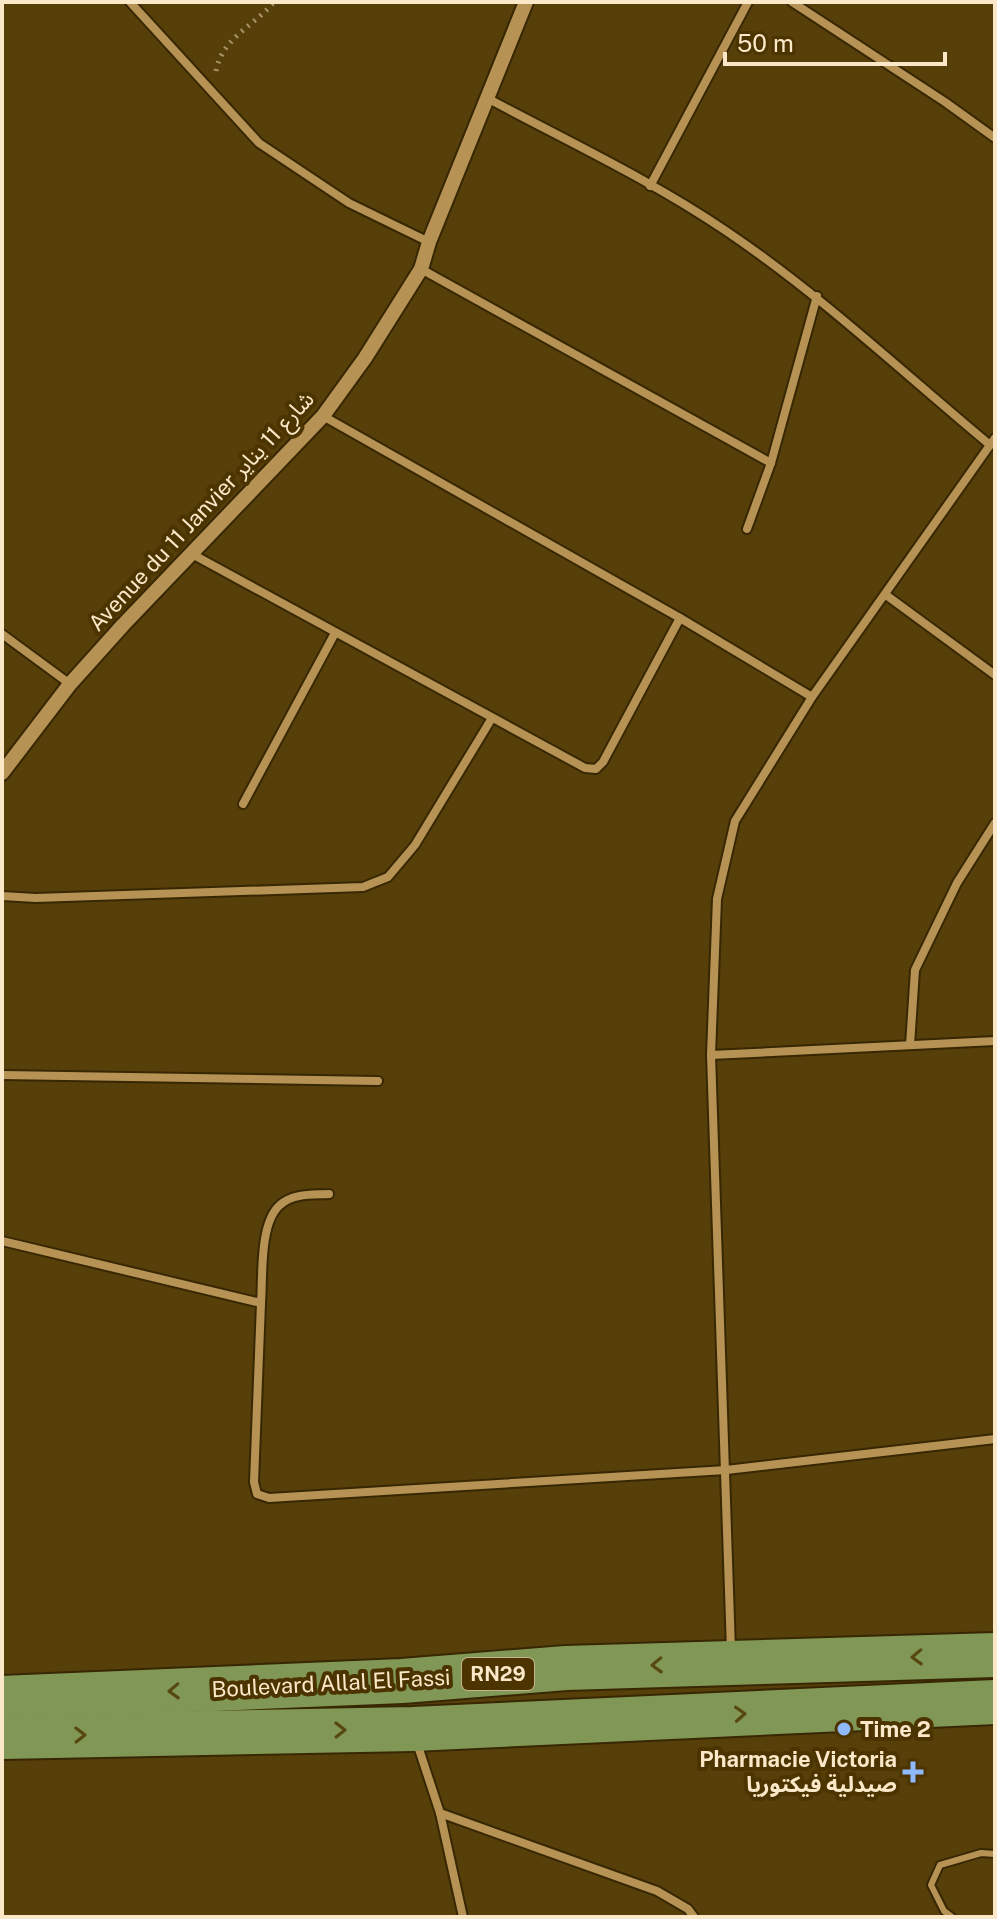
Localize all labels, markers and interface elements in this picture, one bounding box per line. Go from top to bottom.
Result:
scale bar [725,16,945,66]
text: 50 m [737,29,794,57]
street label: Avenue du 11 Janvier شارع 11 يناير [83,386,322,639]
one-way arrow [910,1649,923,1666]
one-way arrow [650,1657,663,1674]
road number: RN29 [462,1658,534,1690]
street label: Boulevard Allal El Fassi [211,1664,451,1702]
one-way arrow [167,1682,180,1699]
one-way arrow [734,1705,747,1722]
place label: Time 2 [860,1716,931,1742]
marker: Time 2 [835,1720,853,1738]
one-way arrow [334,1722,347,1739]
one-way arrow [74,1726,87,1744]
place label: Pharmacie Victoria صيدلية فيكتوريا [699,1746,897,1798]
marker: Pharmacie Victoria صيدلية فيكتوريا [904,1763,922,1781]

